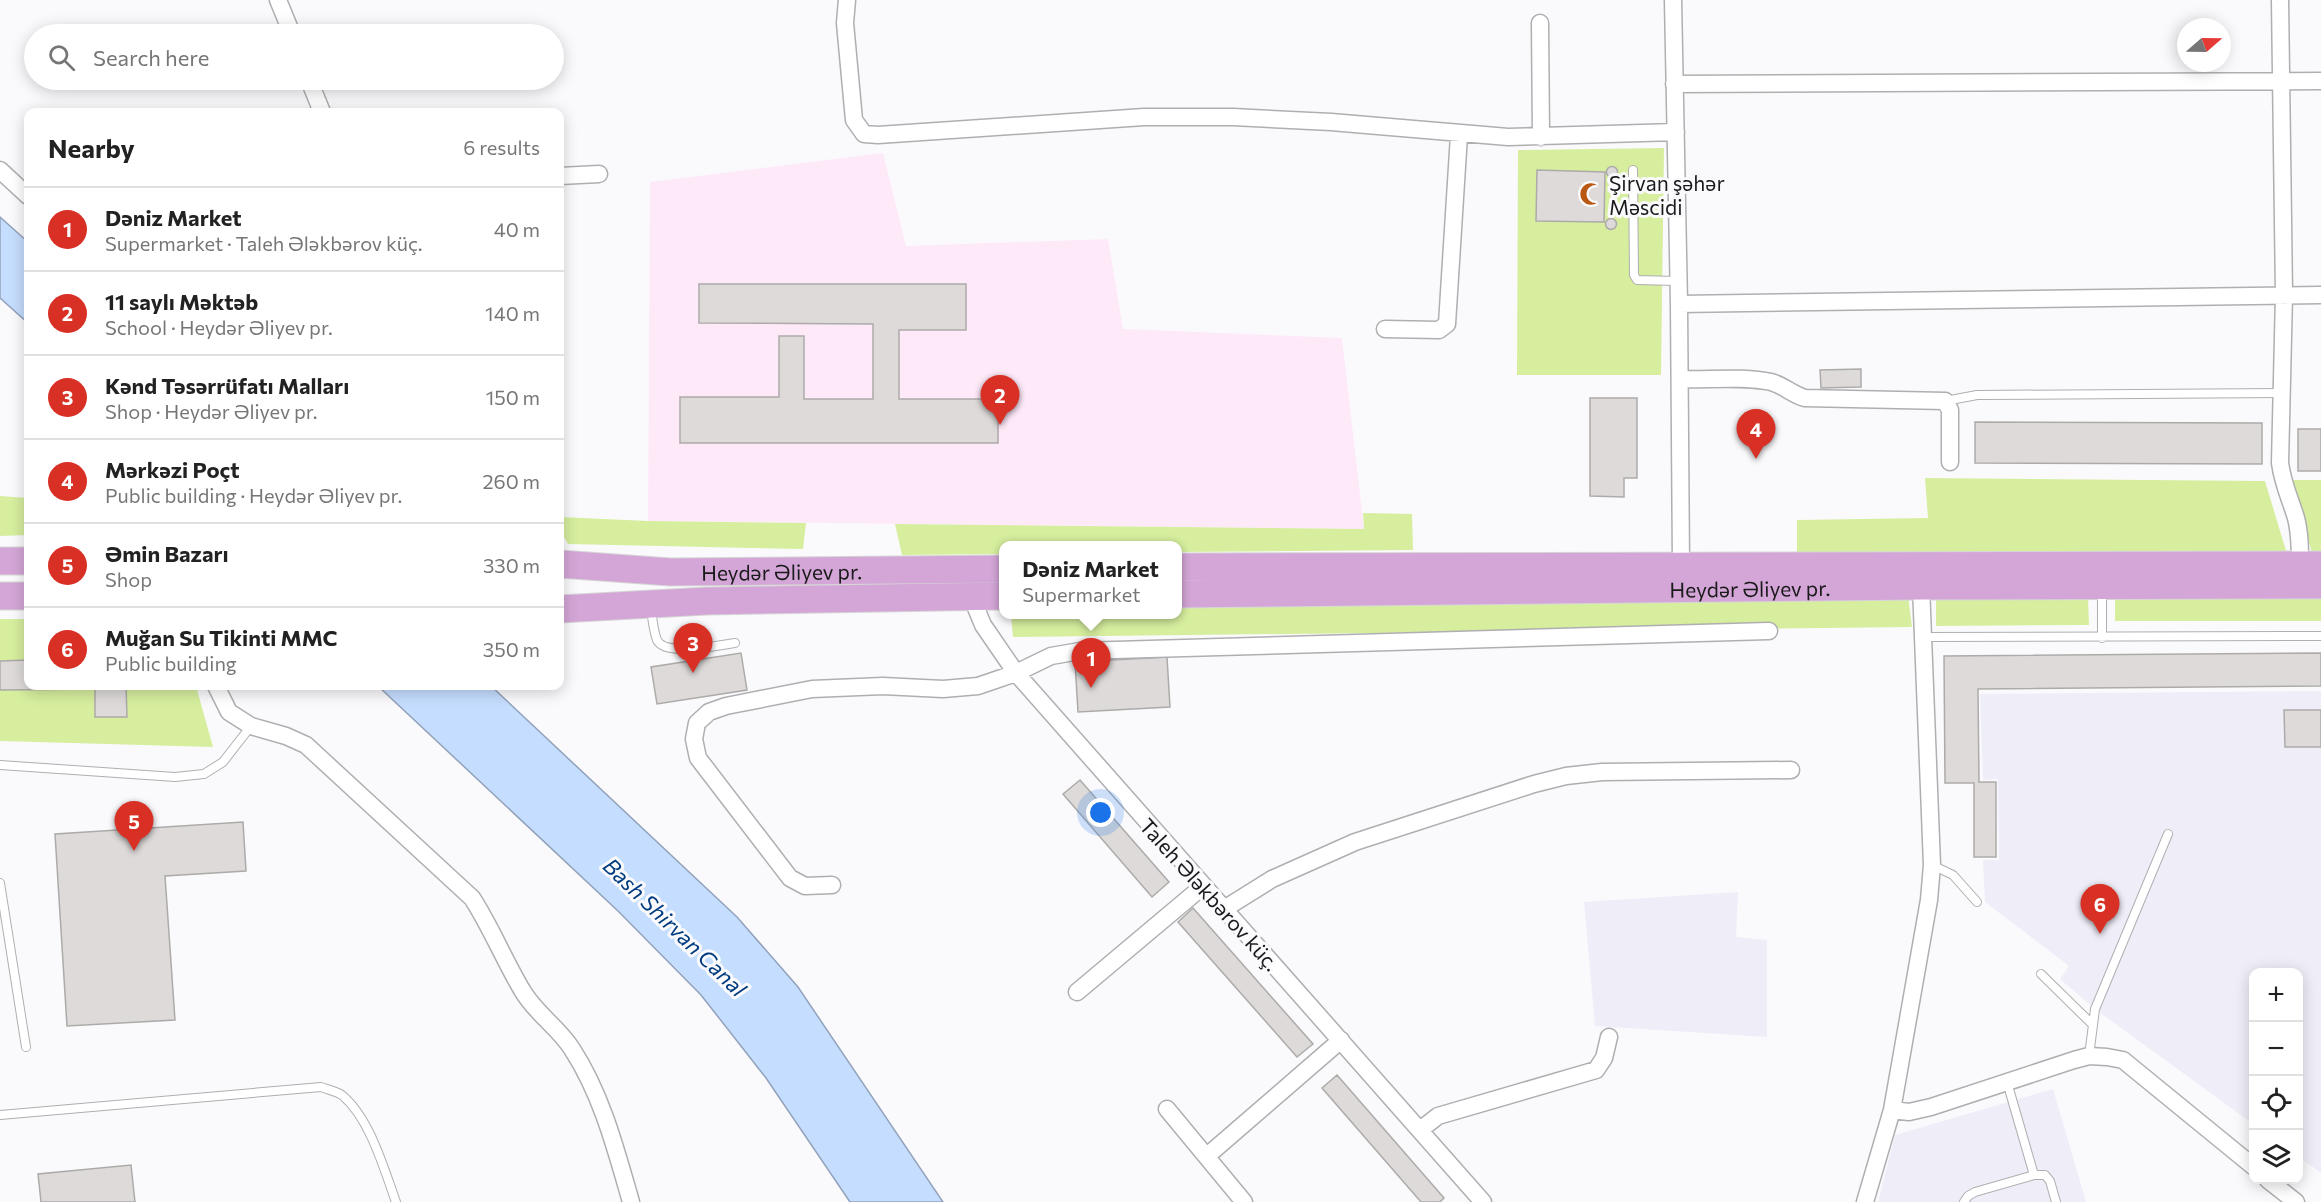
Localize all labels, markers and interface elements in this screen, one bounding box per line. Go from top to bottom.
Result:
north arrow [2177,18,2231,72]
search box [24,24,564,90]
icon: search [45,41,78,74]
text: Search here [93,44,209,71]
text: Nearby [48,132,135,163]
text: 6 results [463,135,540,159]
place label: Şirvan şəhər Məscidi [1609,170,1725,219]
mosque icon: Şirvan şəhər Məscidi [1578,181,1604,207]
text: Dəniz Market [105,204,242,231]
text: 1 [63,217,72,241]
text: 40 m [494,217,540,241]
text: Supermarket · Taleh Ələkbərov küç. [105,231,423,255]
text: 11 saylı Məktəb [105,288,258,315]
text: 2 [62,301,73,325]
text: 140 m [485,301,540,325]
text: School · Heydər Əliyev pr. [105,315,333,339]
text: Kənd Təsərrüfatı Malları [105,372,349,399]
pin: 2 [980,376,1020,425]
text: 3 [62,385,73,409]
text: 150 m [486,385,540,409]
text: Shop · Heydər Əliyev pr. [105,399,318,423]
pin: 4 [1736,410,1776,459]
text: Mərkəzi Poçt [105,456,240,483]
text: 4 [61,469,74,493]
text: 260 m [482,469,540,493]
text: Public building · Heydər Əliyev pr. [105,483,402,507]
text: Əmin Bazarı [105,540,229,567]
popup [999,541,1182,619]
text: 5 [62,553,73,577]
text: 330 m [483,553,540,577]
text: Dəniz Market [1022,555,1159,582]
street label: Heydər Əliyev pr. [701,558,862,584]
text: Shop [105,567,152,591]
street label: Heydər Əliyev pr. [1669,574,1831,601]
text: Supermarket [1022,582,1140,606]
text: Muğan Su Tikinti MMC [105,624,338,651]
pin: 3 [674,624,712,673]
text: 6 [61,637,74,661]
text: 350 m [483,637,540,661]
pin: 1 [1072,638,1110,688]
text: Public building [105,651,237,675]
your location [1086,798,1115,827]
pin: 5 [114,802,154,851]
street label: Taleh Ələkbərov küç. [1135,813,1285,975]
water label: Bash Shirvan Canal [598,852,752,1002]
pin: 6 [2080,884,2120,934]
map controls [2249,968,2303,1184]
button: + [2249,968,2303,1022]
button: − [2249,1022,2303,1076]
button: locate [2249,1076,2303,1130]
button: layers [2249,1130,2303,1184]

